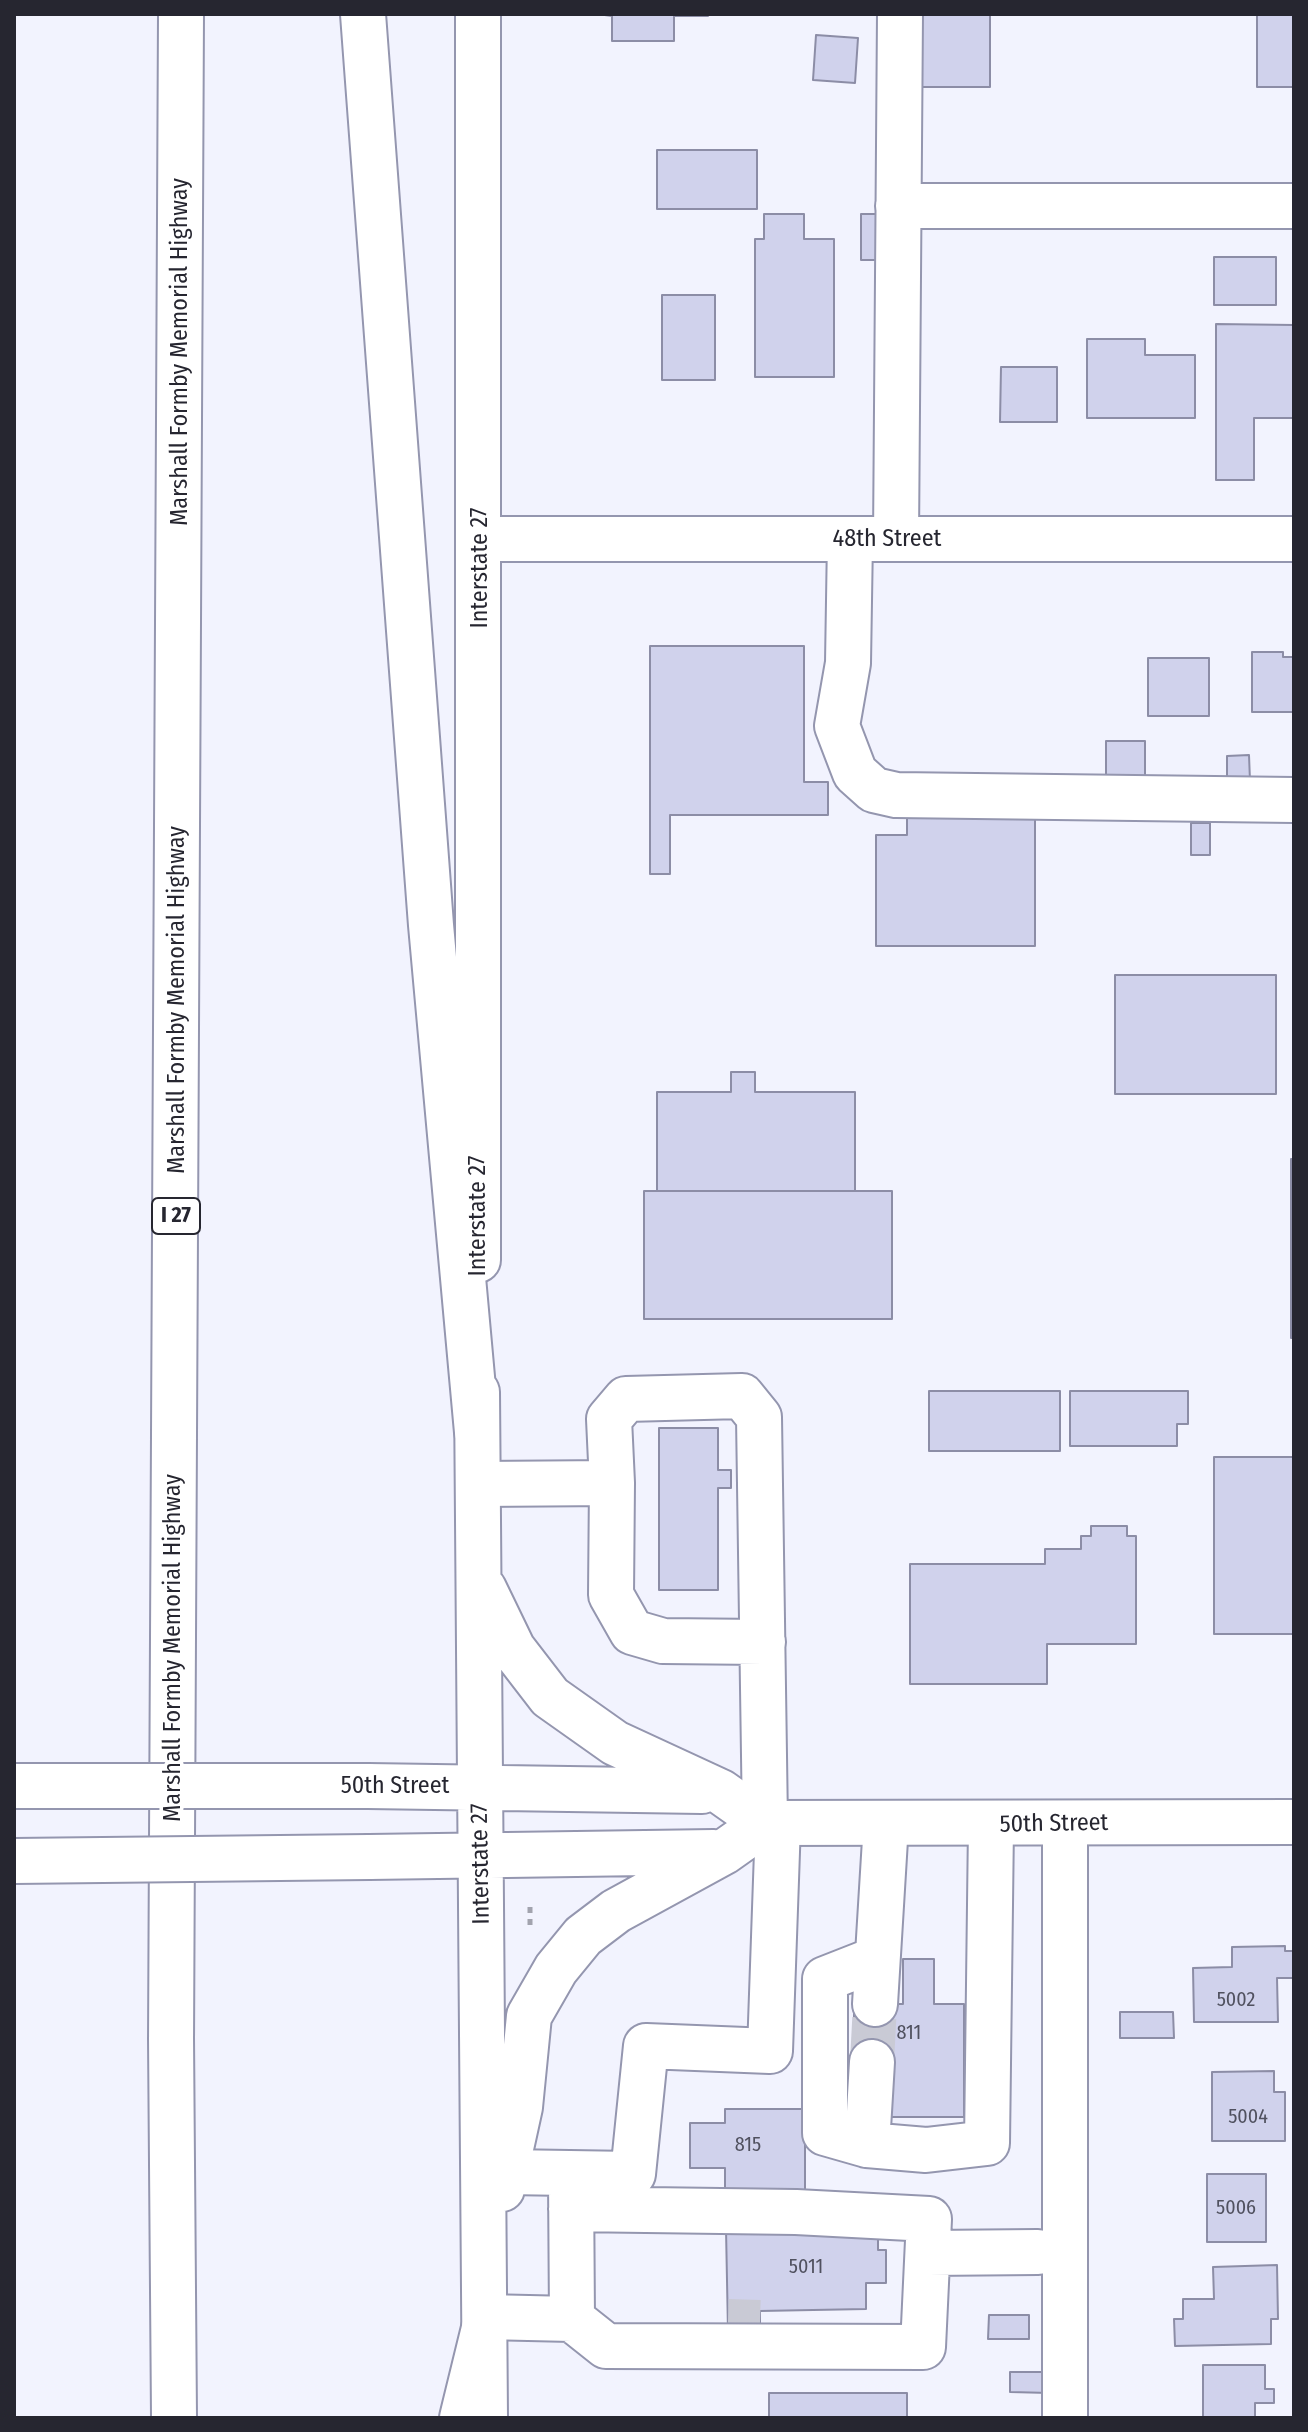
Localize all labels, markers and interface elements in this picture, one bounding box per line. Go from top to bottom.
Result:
street label: Marshall Formby Memorial Highway [166,178,194,526]
street label: Interstate 27 [466,507,494,629]
street label: 48th Street [833,525,941,553]
street label: Marshall Formby Memorial Highway [163,826,191,1174]
street label: Interstate 27 [464,1155,492,1277]
road number: I 27 [152,1198,200,1234]
street label: Marshall Formby Memorial Highway [159,1474,187,1822]
street label: 50th Street [341,1772,449,1800]
street label: Interstate 27 [466,1803,496,1925]
street label: 50th Street [999,1809,1109,1839]
house number: 5002 [1217,1988,1255,2012]
house number: 811 [897,2021,921,2045]
house number: 5004 [1228,2105,1268,2129]
house number: 815 [735,2133,761,2157]
house number: 5006 [1216,2196,1256,2220]
house number: 5011 [789,2255,823,2279]

